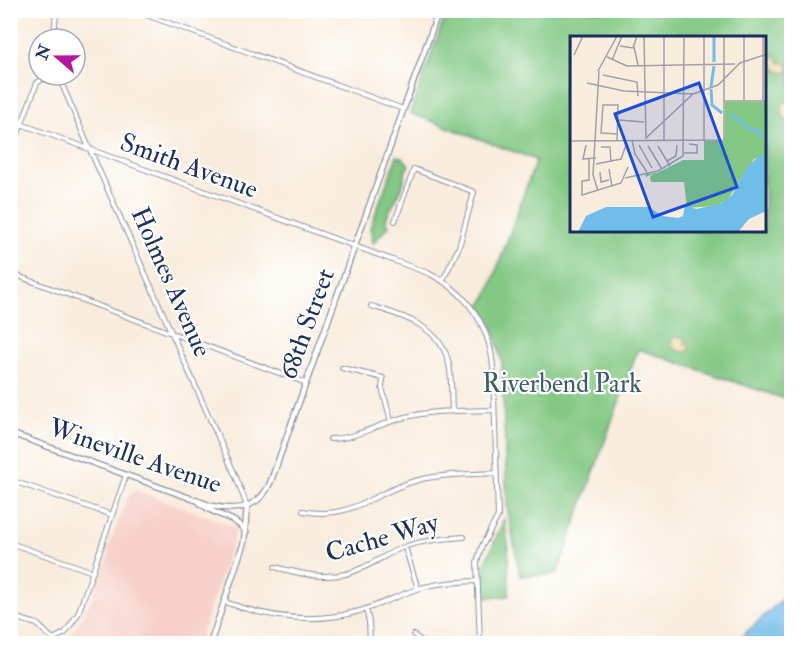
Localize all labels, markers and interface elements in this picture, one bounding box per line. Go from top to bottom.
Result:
north arrow [27,27,87,87]
inset map [570,36,766,232]
text: N [32,41,56,63]
street label: Smith Avenue [116,126,262,206]
street label: Holmes Avenue [124,202,218,362]
street label: 68th Street [272,264,342,384]
park label: Riverbend Park [482,368,642,400]
street label: Wineville Avenue [43,411,226,501]
street label: Cache Way [322,506,443,569]

